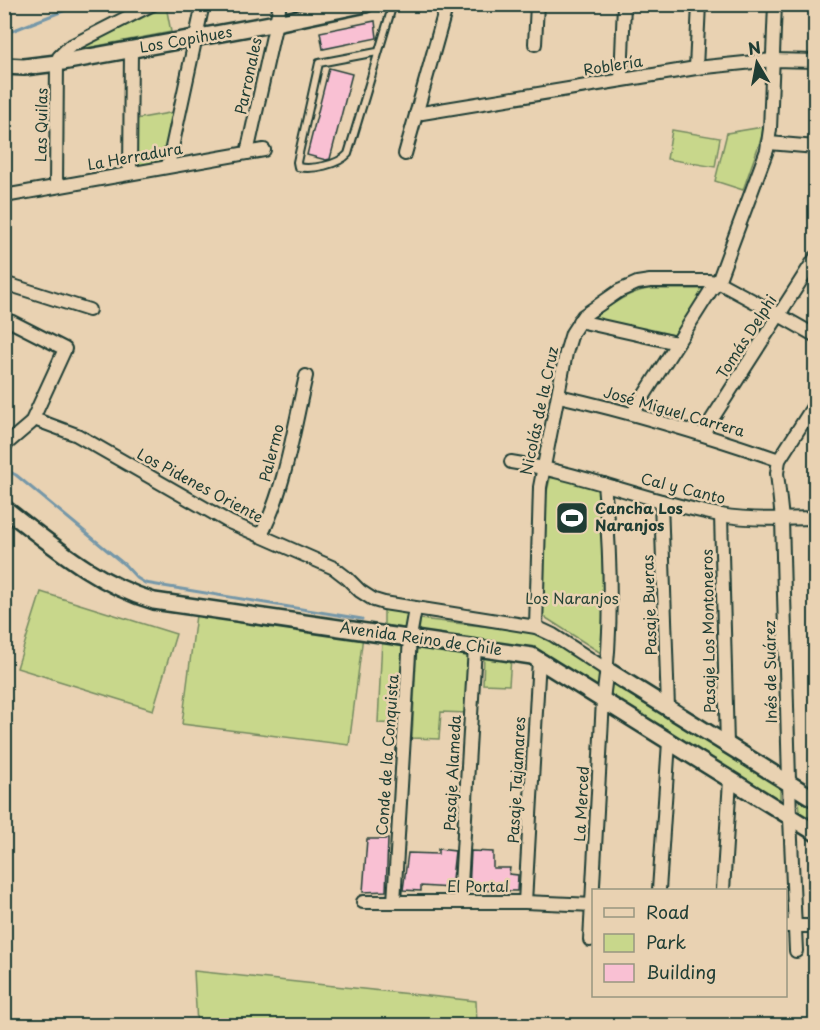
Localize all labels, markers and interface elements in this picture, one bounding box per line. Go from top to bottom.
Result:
street label: Los Copihues [138,19,234,58]
north arrow [727,33,787,93]
text: N [746,34,763,60]
street label: Parronales [228,35,267,116]
street label: Roblería [581,48,645,81]
street label: Las Quilas [28,88,53,162]
street label: La Herradura [85,136,185,175]
street label: Tomás Delphi [710,290,782,383]
street label: Nicolás de la Cruz [514,344,563,477]
street label: José Miguel Carrera [601,379,749,442]
street label: Palermo [252,421,289,484]
street label: Los Pidenes Oriente [134,442,268,528]
street label: Cal y Canto [639,466,728,509]
place label: Cancha Los Naranjos [595,496,683,536]
sports icon: Cancha Los Naranjos [554,500,590,536]
street label: Pasaje Los Montoneros [695,549,720,713]
street label: Pasaje Bueras [635,554,662,656]
park label: Los Naranjos [525,586,619,609]
street label: Avenida Reino de Chile [339,615,504,660]
street label: Inés de Suárez [757,620,782,724]
street label: Conde de la Conquista [369,673,404,836]
street label: Pasaje Alameda [437,714,466,832]
street label: Pasaje Tajamares [501,716,530,844]
street label: La Merced [567,766,594,842]
street label: El Portal [447,874,509,897]
legend [592,889,787,997]
text: Road [646,898,690,925]
text: Park [646,928,686,955]
text: Building [646,958,716,985]

